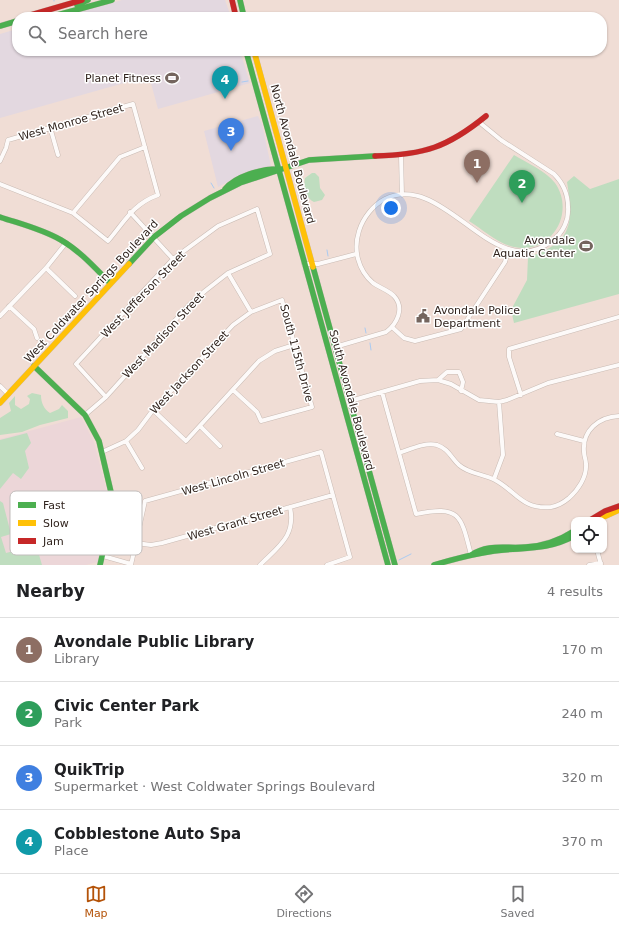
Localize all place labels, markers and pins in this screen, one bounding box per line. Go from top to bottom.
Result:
pin: 4 [212,66,238,99]
sports icon: Planet Fitness [164,70,180,86]
place label: Planet Fitness [85,72,161,85]
pin: 3 [218,118,244,151]
pin: 1 [464,150,490,183]
pin: 2 [509,170,535,203]
place label: Avondale Aquatic Center [493,234,575,260]
sports icon: Avondale Aquatic Center [578,238,594,254]
place label: Avondale Police Department [434,304,520,330]
public building icon: Avondale Police Department [415,308,431,324]

